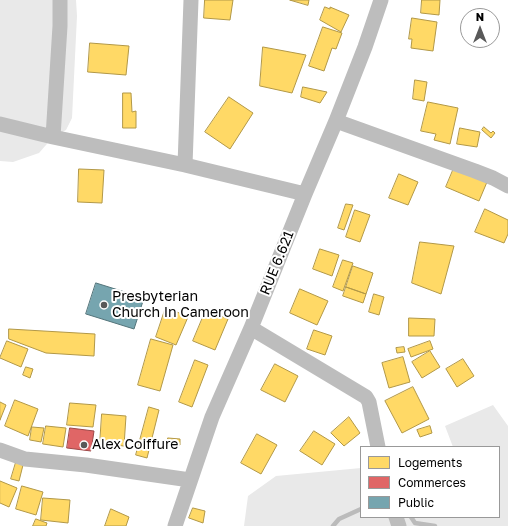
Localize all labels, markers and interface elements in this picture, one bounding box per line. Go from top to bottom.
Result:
north arrow [460,8,500,48]
text: N [476,10,484,23]
street label: RUE 6.621 [257,228,297,298]
place label: Presbyterian Church In Cameroon [112,289,249,322]
marker: Presbyterian Church In Cameroon [99,300,109,310]
place label: Alex Coiffure [92,437,178,453]
marker: Alex Coiffure [79,440,89,450]
legend [360,446,500,518]
text: Logements [398,455,462,470]
text: Commerces [398,475,466,490]
text: Public [398,495,434,510]

